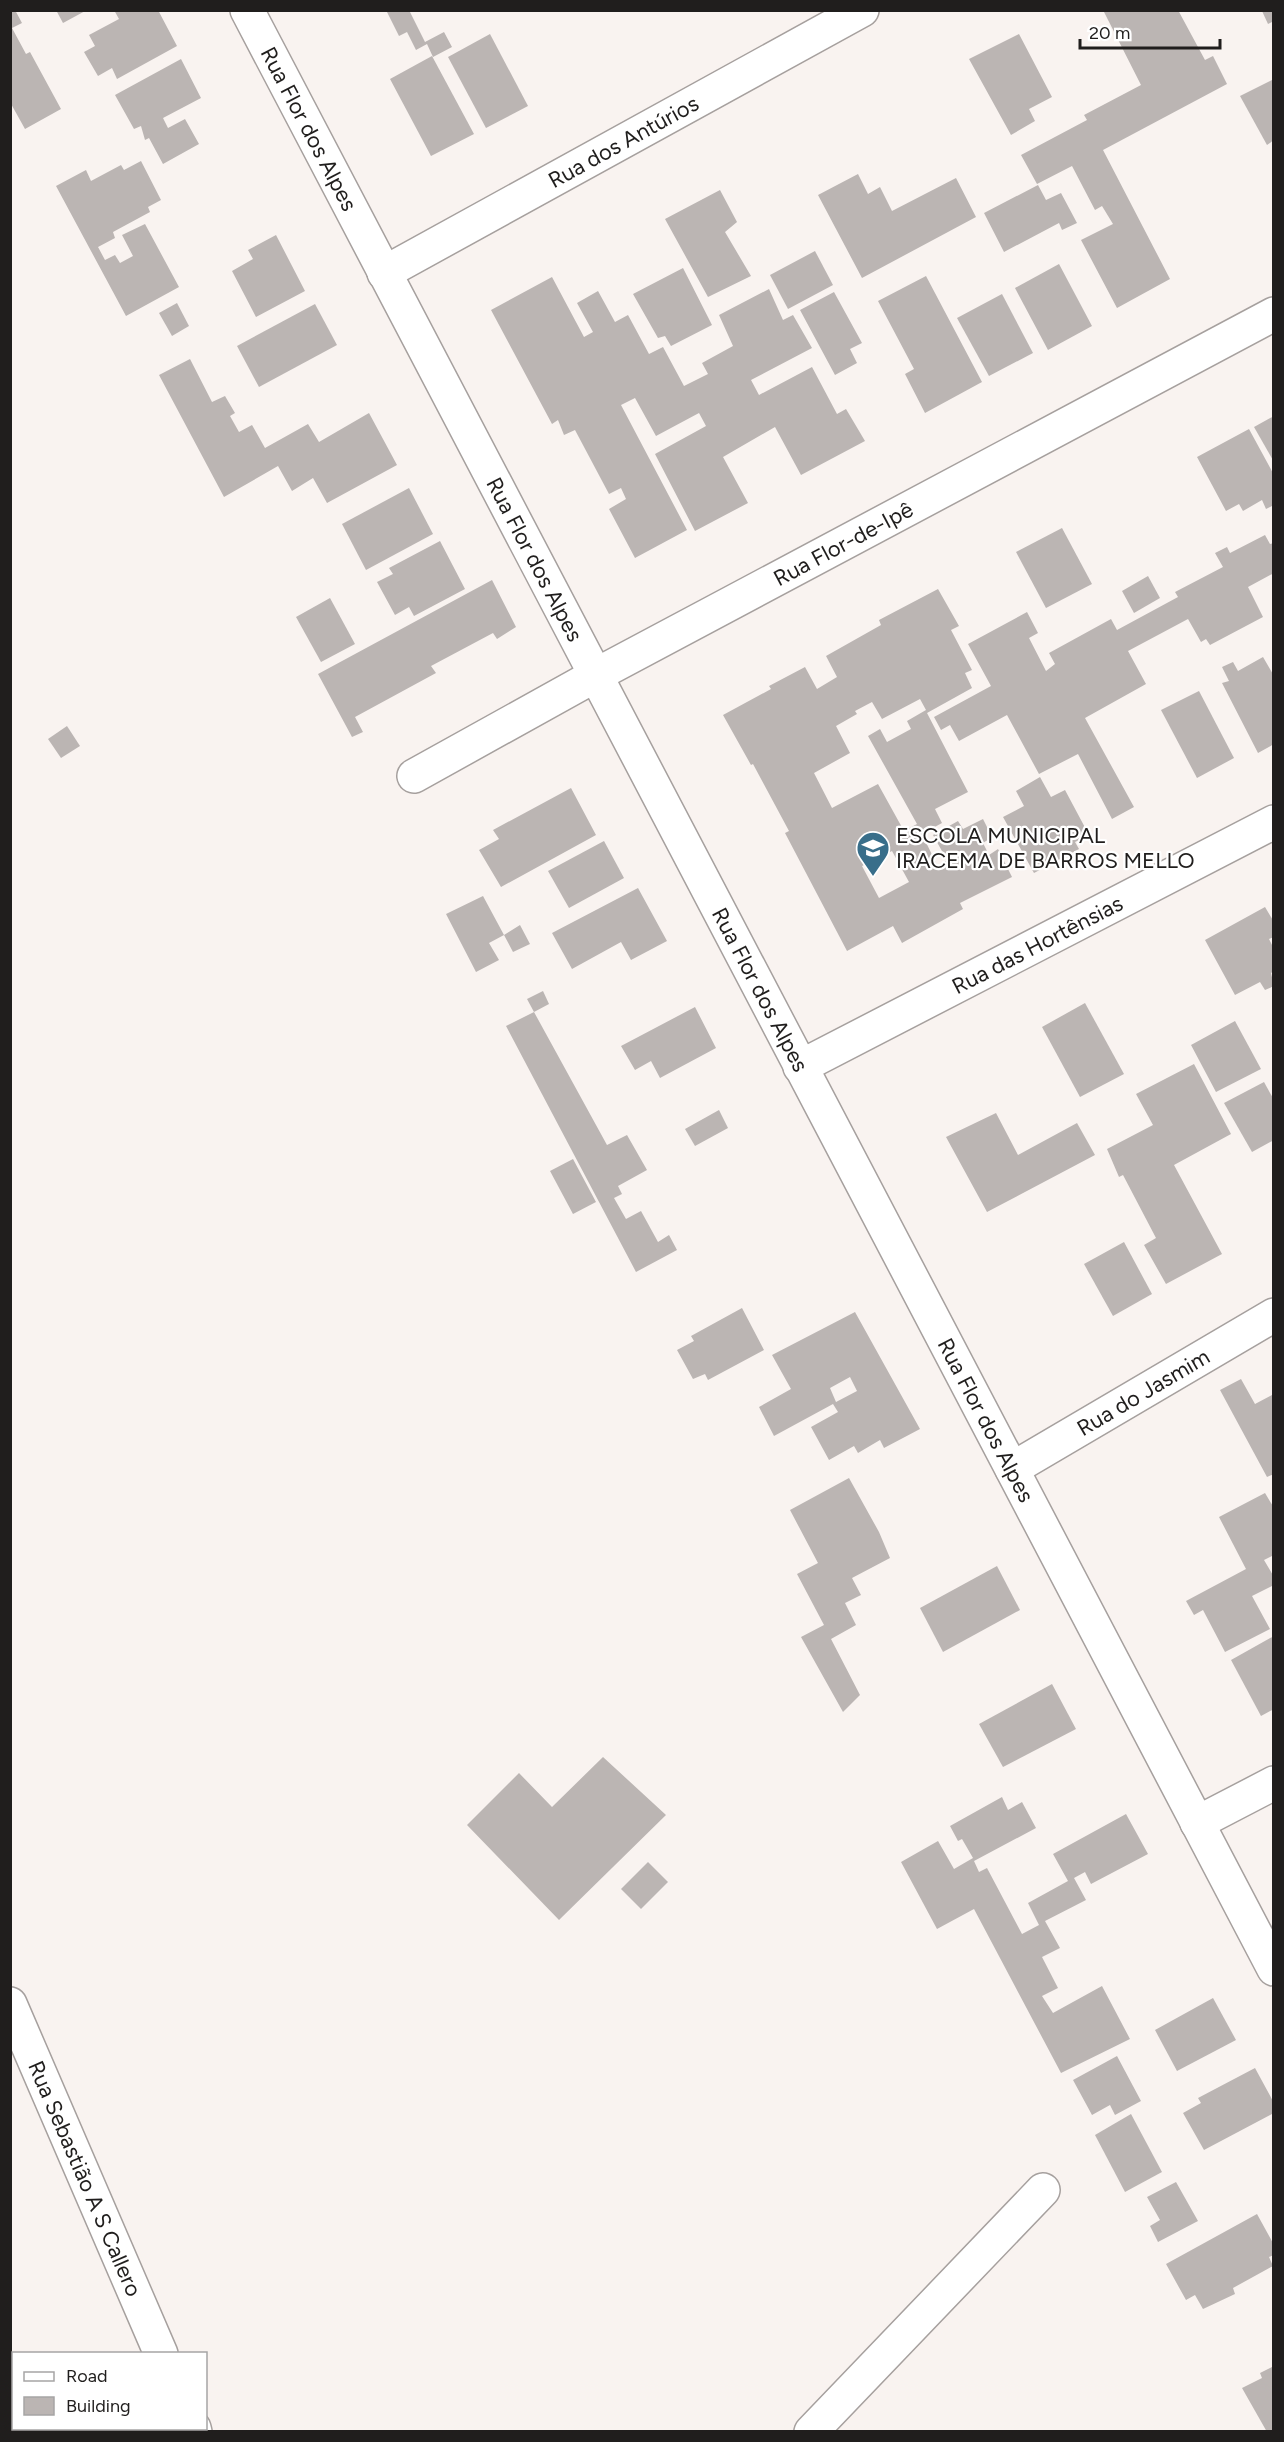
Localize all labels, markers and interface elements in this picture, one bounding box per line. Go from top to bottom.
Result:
scale bar [1080,12,1220,50]
text: 20 m [1089,22,1130,44]
street label: Rua Flor dos Alpes [255,42,363,215]
street label: Rua dos Antúrios [543,89,703,194]
street label: Rua Flor dos Alpes [481,472,589,646]
street label: Rua Flor-de-Ipê [769,495,917,592]
place label: ESCOLA MUNICIPAL IRACEMA DE BARROS MELLO [896,822,1195,874]
school or university icon: ESCOLA MUNICIPAL IRACEMA DE BARROS MELLO [855,830,891,877]
street label: Rua das Hortênsias [947,889,1127,1000]
street label: Rua Flor dos Alpes [706,903,815,1076]
street label: Rua Flor dos Alpes [932,1333,1040,1507]
street label: Rua do Jasmim [1072,1343,1214,1441]
street label: Rua Sebastião A S Callero [23,2057,148,2300]
legend [12,2352,207,2430]
text: Road [66,2365,107,2387]
text: Building [66,2395,131,2417]

